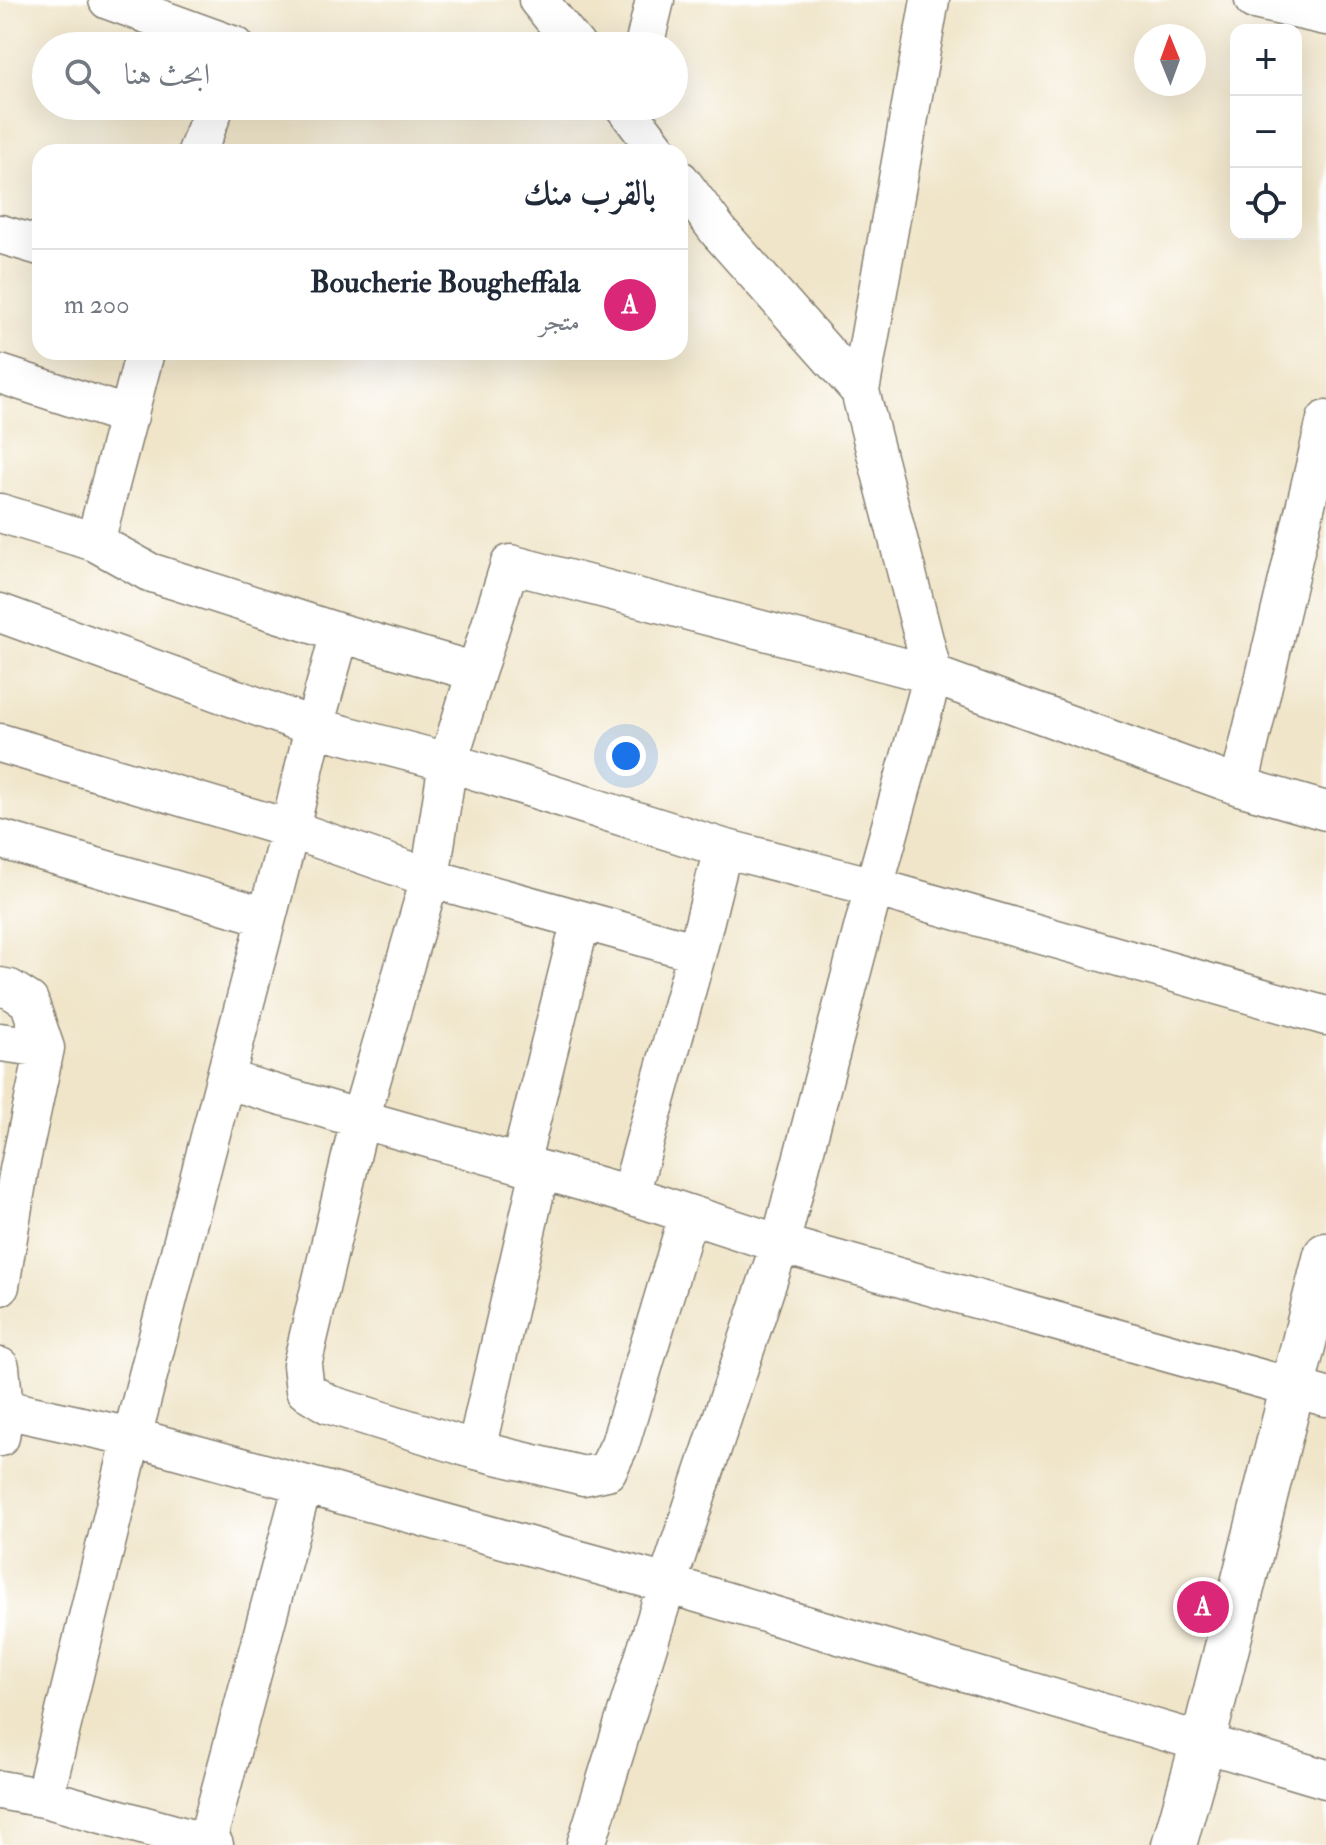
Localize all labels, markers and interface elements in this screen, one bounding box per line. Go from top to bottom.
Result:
north arrow [1134,24,1206,96]
map controls [1230,24,1302,240]
button: + [1230,24,1302,96]
search box [32,32,688,120]
icon: search [60,54,104,98]
text: ابحث هنا [124,56,210,93]
button: − [1230,96,1302,168]
button: locate [1230,168,1302,240]
text: بالقرب منك [523,172,656,215]
text: Boucherie Bougheffala [310,264,580,301]
text: 200 m [64,289,130,321]
text: A [622,289,638,321]
text: متجر [539,306,580,338]
your location [606,736,646,776]
pin: A [1177,1577,1229,1637]

